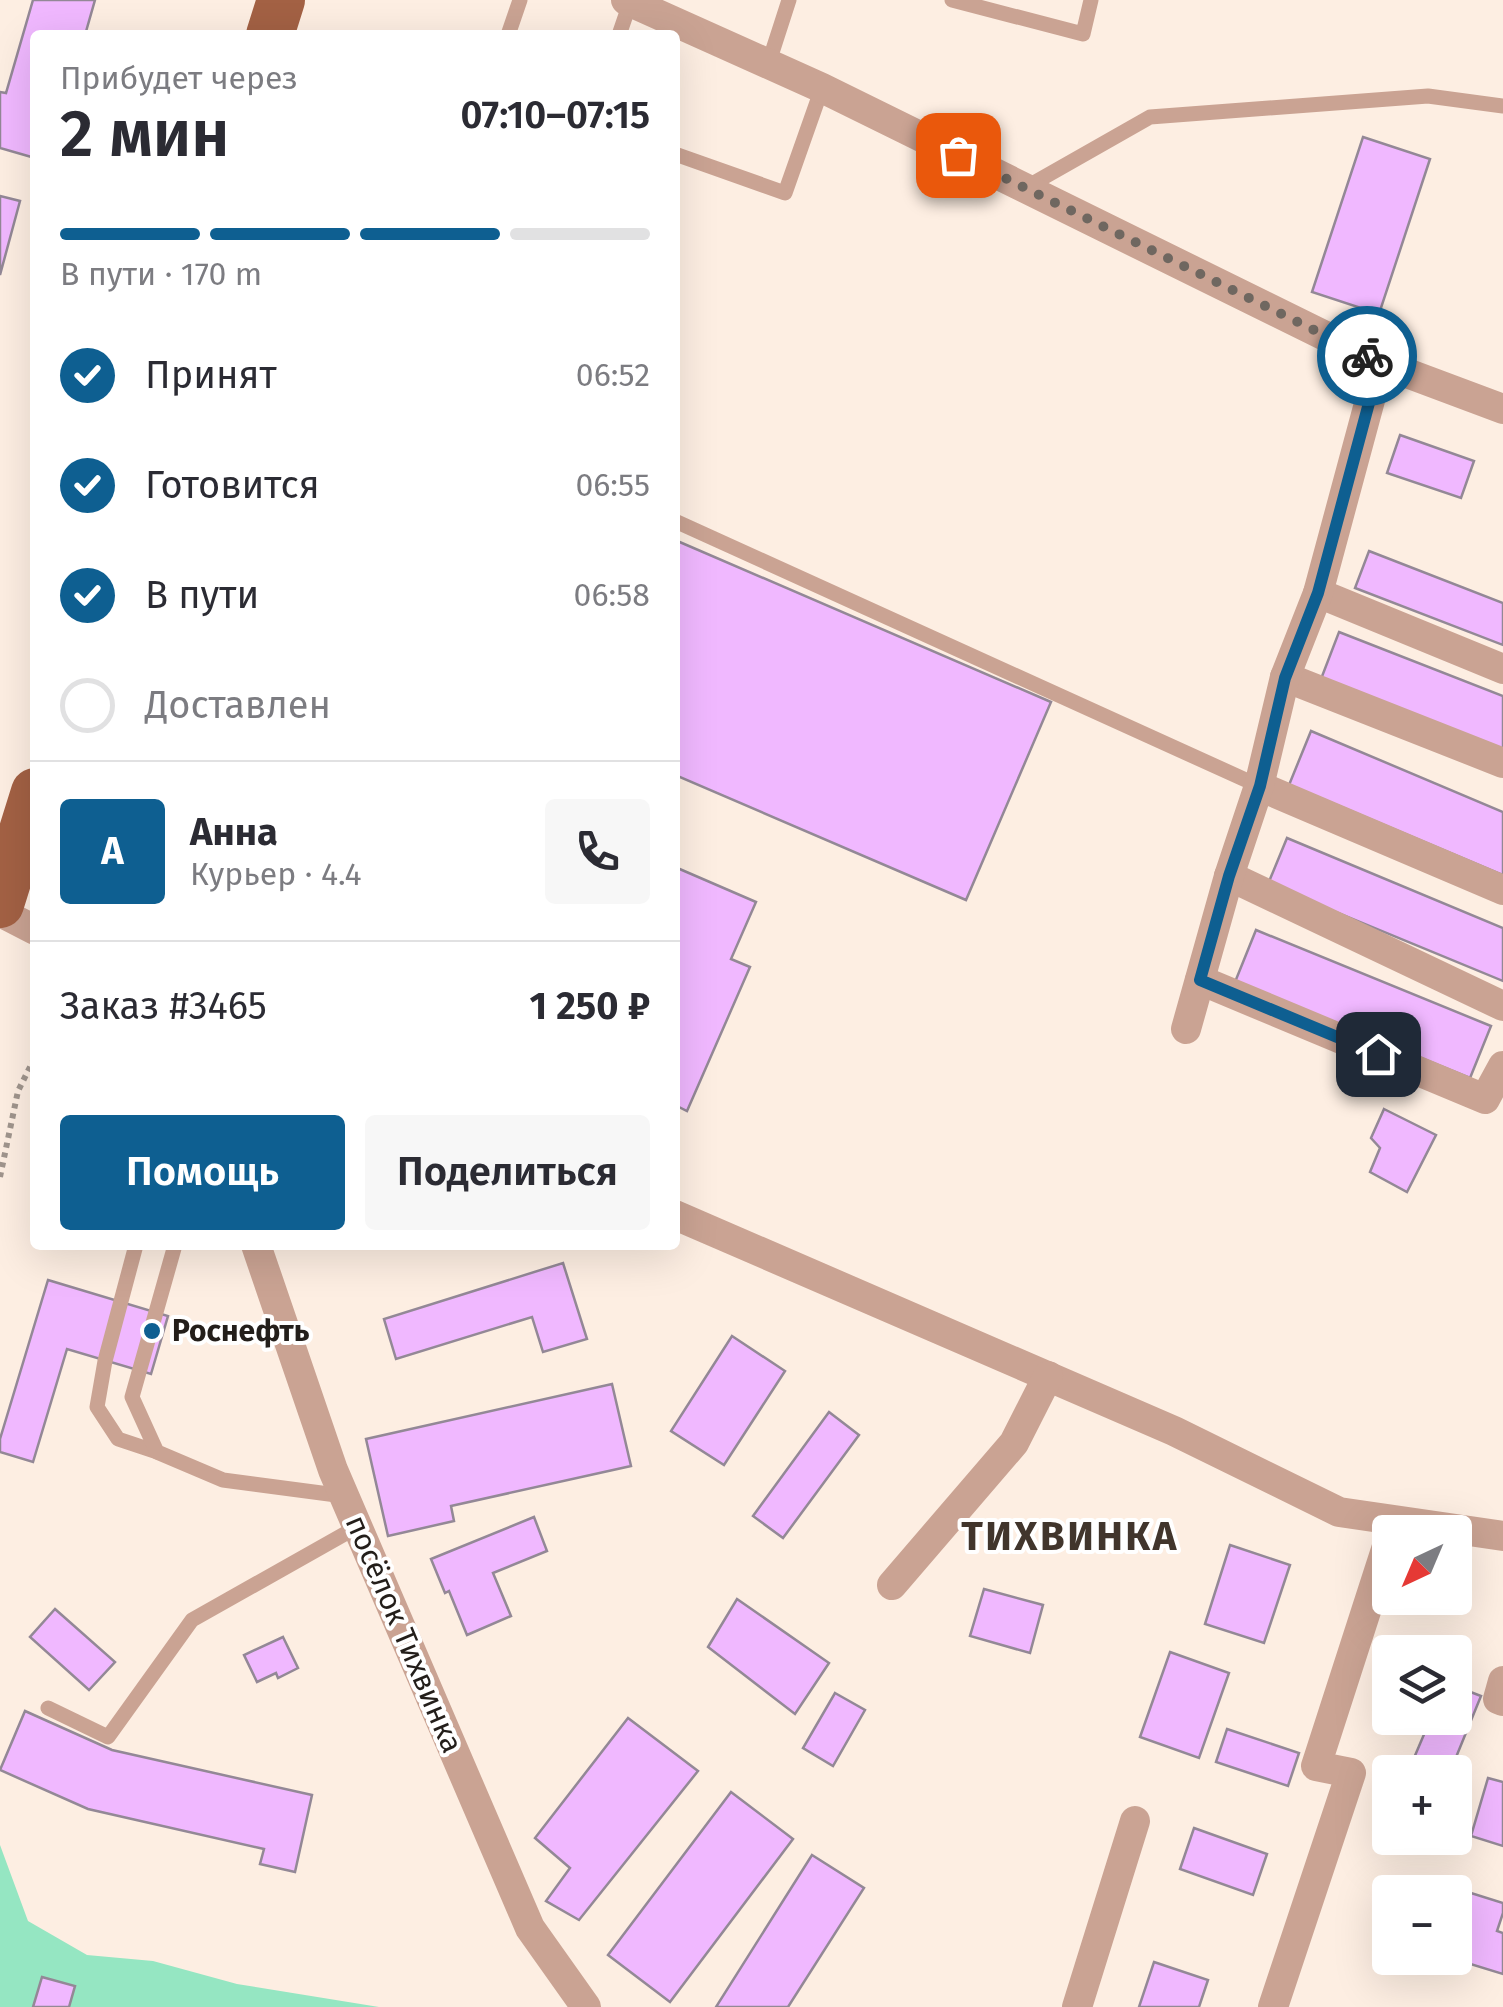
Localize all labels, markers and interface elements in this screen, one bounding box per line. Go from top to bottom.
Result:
text: Прибудет через [60,59,298,97]
text: 07:10–07:15 [460,92,650,138]
text: 2 мин [60,95,230,173]
pin [916,113,1001,198]
icon: bag [931,128,986,183]
text: В пути · 170 m [60,255,262,293]
courier [1317,306,1417,406]
icon: bike [1340,329,1395,384]
icon: check [60,348,115,403]
text: Принят [145,352,277,398]
text: 06:52 [576,356,650,394]
icon: check [60,458,115,513]
text: Готовится [145,462,320,508]
text: 06:55 [575,466,650,504]
icon: check [60,568,115,623]
text: В пути [145,572,259,618]
text: 06:58 [574,576,650,614]
text: Доставлен [145,682,331,728]
button: phone [545,799,650,904]
text: Анна [190,809,278,855]
text: А [101,828,124,874]
text: Курьер · 4.4 [190,855,362,893]
text: Заказ #3465 [60,983,267,1029]
text: 1 250 ₽ [530,983,650,1029]
pin [1336,1012,1421,1097]
icon: home [1351,1027,1406,1082]
button: Помощь [60,1115,345,1230]
button: Поделиться [365,1115,650,1230]
place label: Роснефть [172,1313,310,1349]
marker: Роснефть [141,1320,163,1342]
street label: посёлок Тихвинка [338,1510,470,1758]
district label: ТИХВИНКА [961,1513,1179,1561]
north arrow [1372,1515,1472,1615]
map controls [1372,1515,1472,1975]
button: layers [1372,1635,1472,1735]
button: + [1372,1755,1472,1855]
button: − [1372,1875,1472,1975]

